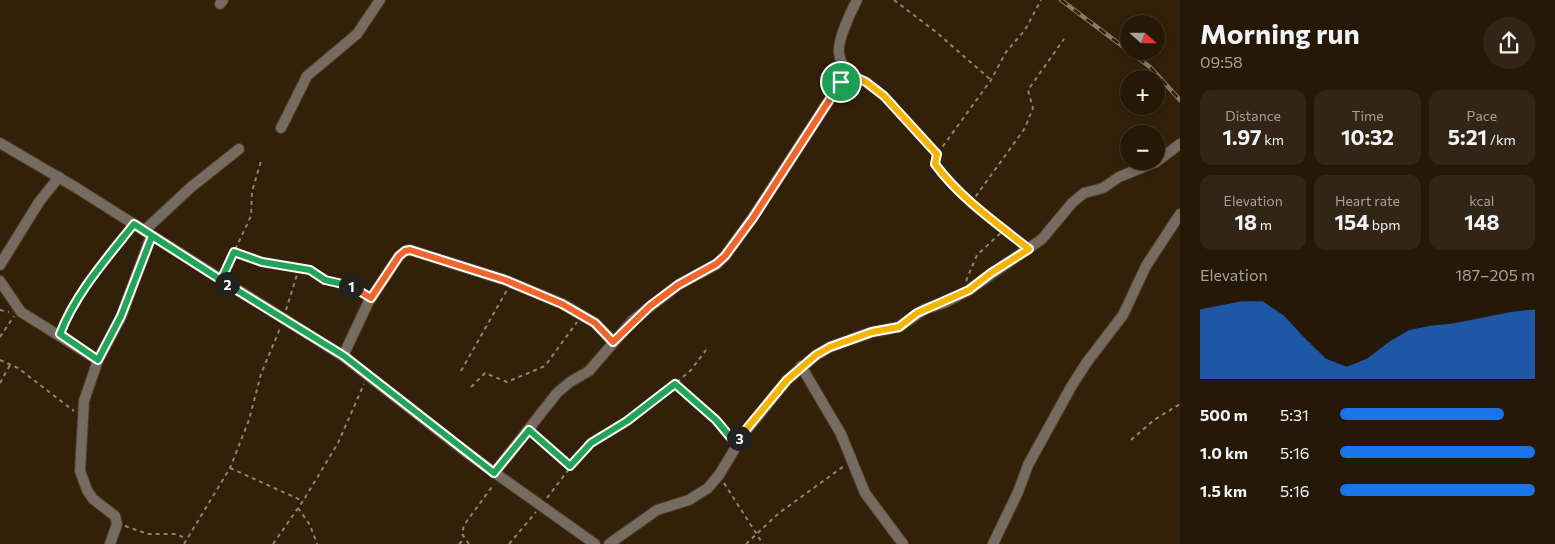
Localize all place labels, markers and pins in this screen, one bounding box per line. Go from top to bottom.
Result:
pin [820,61,862,103]
pin: 2 [214,272,240,296]
pin: 1 [338,274,364,298]
pin: 3 [726,426,752,450]

